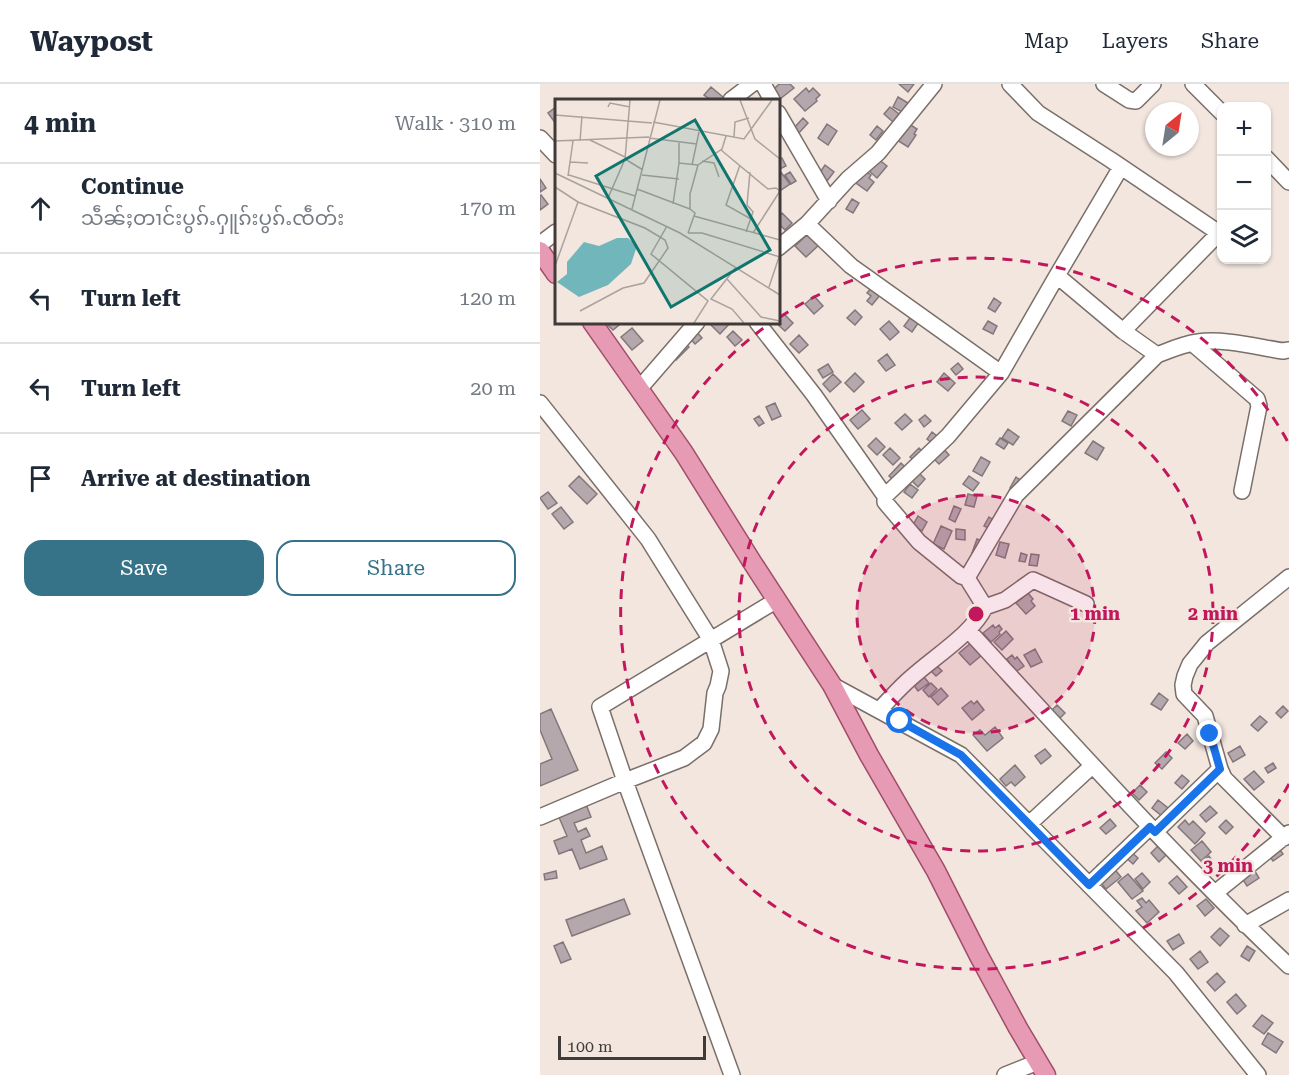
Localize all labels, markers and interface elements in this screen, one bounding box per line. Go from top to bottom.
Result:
text: Waypost [30,25,153,58]
text: Map [1024,29,1069,53]
text: Layers [1102,29,1168,53]
text: Share [1201,29,1259,53]
inset map [555,99,780,324]
north arrow [1145,102,1199,156]
map controls [1217,102,1271,264]
button: + [1217,102,1271,156]
text: 4 min [24,108,96,138]
text: Walk · 310 m [395,111,516,135]
button: − [1217,156,1271,210]
text: Continue [81,174,184,199]
icon: ahead [24,192,57,225]
text: 170 m [459,196,516,220]
text: သဵၼ်ႈတၢင်းပွၵ်ႉႁူၵ်းပွၵ်ႉၸဵတ်း [81,206,344,230]
button: layers [1217,210,1271,264]
icon: left [24,282,57,315]
text: Turn left [81,286,181,311]
text: 120 m [459,286,516,310]
icon: left [24,372,57,405]
text: Turn left [81,376,181,401]
text: 20 m [470,376,516,400]
icon: arrive [24,462,57,495]
text: Arrive at destination [81,466,310,491]
button: Save [24,540,264,596]
button: Share [276,540,516,596]
text: 1 min [1070,603,1120,624]
text: 2 min [1188,603,1238,624]
centre of rings [966,604,986,624]
route start [886,707,912,733]
route end [1196,720,1222,746]
text: 3 min [1203,855,1253,876]
scale bar [558,1033,706,1060]
text: 100 m [567,1037,613,1056]

